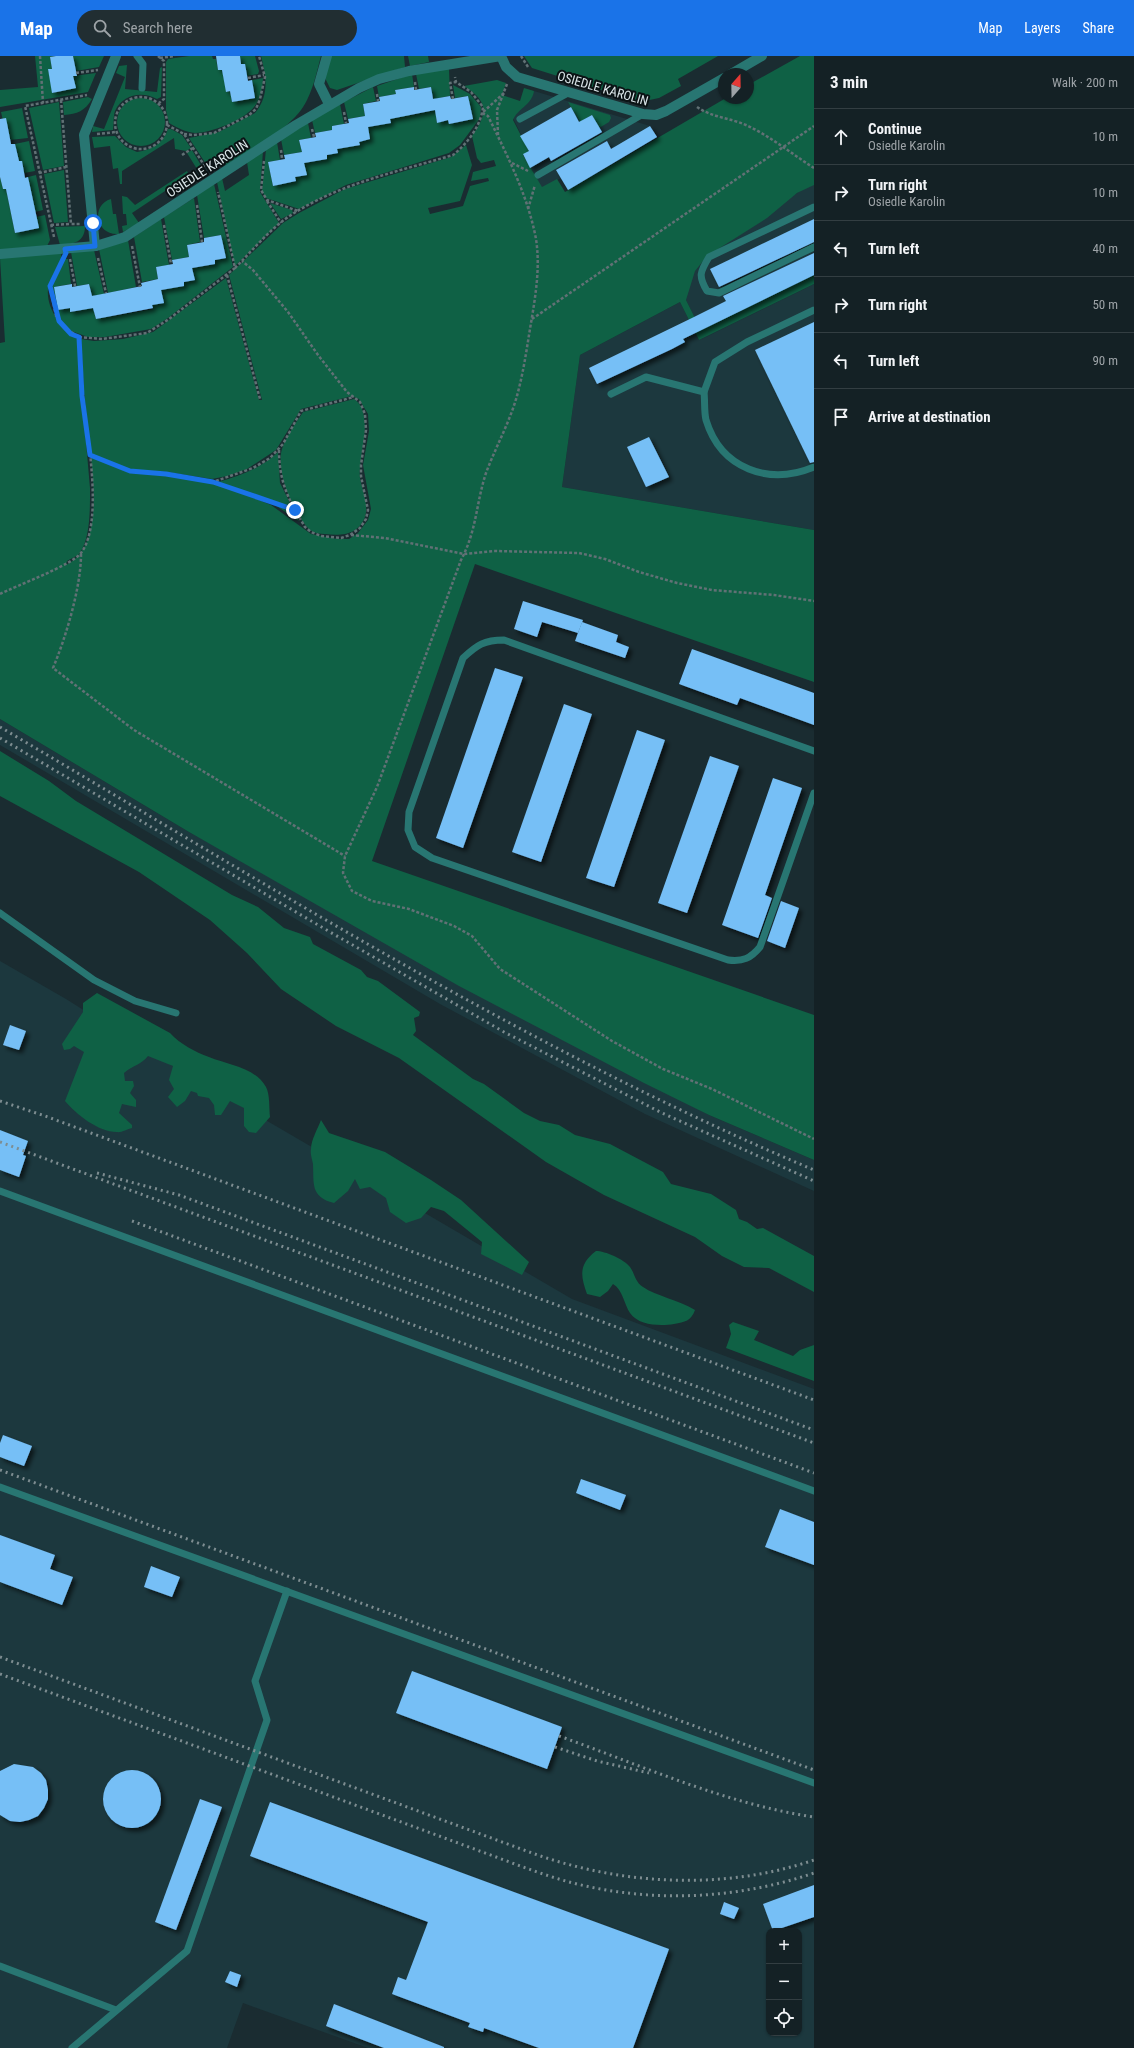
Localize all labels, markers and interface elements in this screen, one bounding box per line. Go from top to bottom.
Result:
search box [77,10,357,46]
text: Map [20,17,53,40]
icon: search [91,17,113,39]
text: Search here [123,19,193,37]
text: Map [978,20,1002,36]
text: Layers [1024,20,1061,36]
text: Share [1083,20,1114,36]
street label: OSIEDLE KAROLIN [556,68,650,109]
north arrow [718,68,754,104]
text: 3 min [830,72,868,92]
text: Walk · 200 m [1052,75,1118,90]
text: Continue [868,120,922,138]
icon: ahead [830,126,852,148]
text: 10 m [1092,129,1118,144]
street label: OSIEDLE KAROLIN [164,137,251,200]
text: Osiedle Karolin [868,138,945,153]
text: Turn right [868,176,927,194]
icon: right [830,182,852,204]
text: 10 m [1092,185,1118,200]
text: Osiedle Karolin [868,194,945,209]
route start [84,214,102,232]
icon: left [830,238,852,260]
text: Turn left [868,240,919,258]
text: 40 m [1092,241,1118,256]
icon: right [830,294,852,316]
text: Turn right [868,296,927,314]
text: 50 m [1092,297,1118,312]
icon: left [830,350,852,372]
text: Turn left [868,352,919,370]
text: 90 m [1092,353,1118,368]
icon: arrive [830,406,852,428]
text: Arrive at destination [868,408,991,426]
route end [286,501,304,519]
map controls [766,1928,802,2036]
button: + [766,1928,802,1964]
button: − [766,1964,802,2000]
button: locate [766,2000,802,2036]

